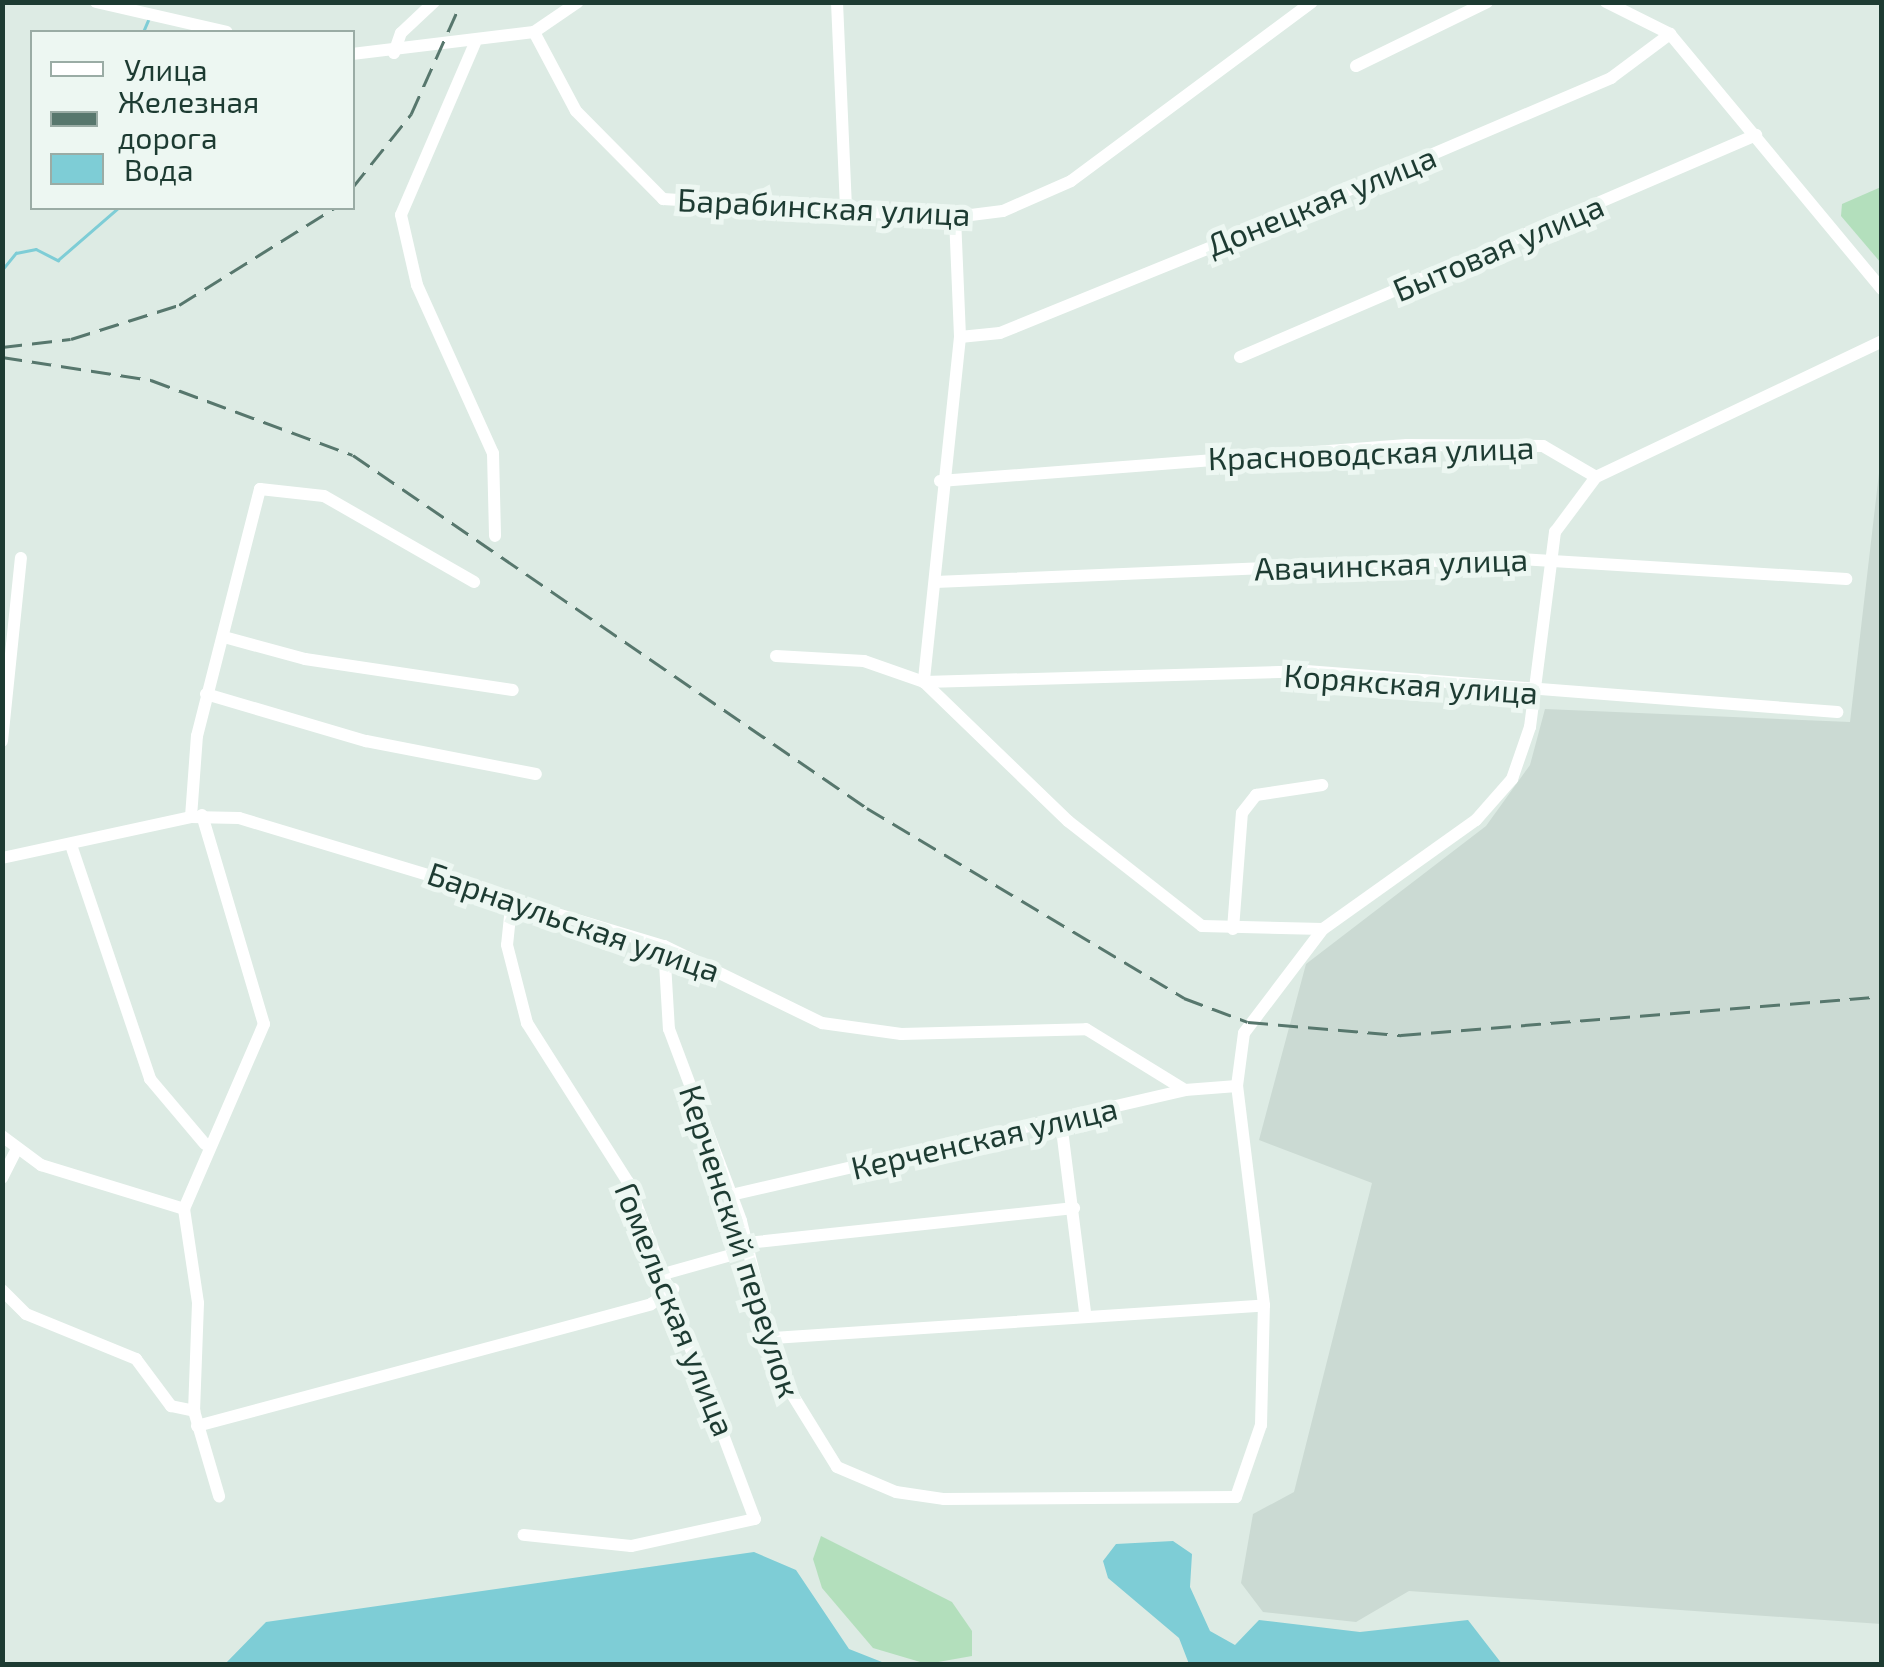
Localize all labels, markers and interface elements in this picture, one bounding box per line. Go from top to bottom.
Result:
legend [30,30,355,210]
text: Улица [124,51,208,87]
text: Железная дорога [118,83,259,155]
street label: Донецкая улица [1201,136,1441,264]
text: Вода [124,151,194,187]
street label: Барабинская улица [677,179,971,233]
street label: Бытовая улица [1387,185,1609,309]
street label: Красноводская улица [1207,427,1535,477]
street label: Авачинская улица [1253,539,1529,587]
street label: Корякская улица [1283,655,1539,711]
street label: Барнаульская улица [423,853,725,989]
street label: Керченский переулок [672,1080,810,1402]
street label: Керченская улица [847,1088,1121,1186]
street label: Гомельская улица [608,1177,744,1441]

